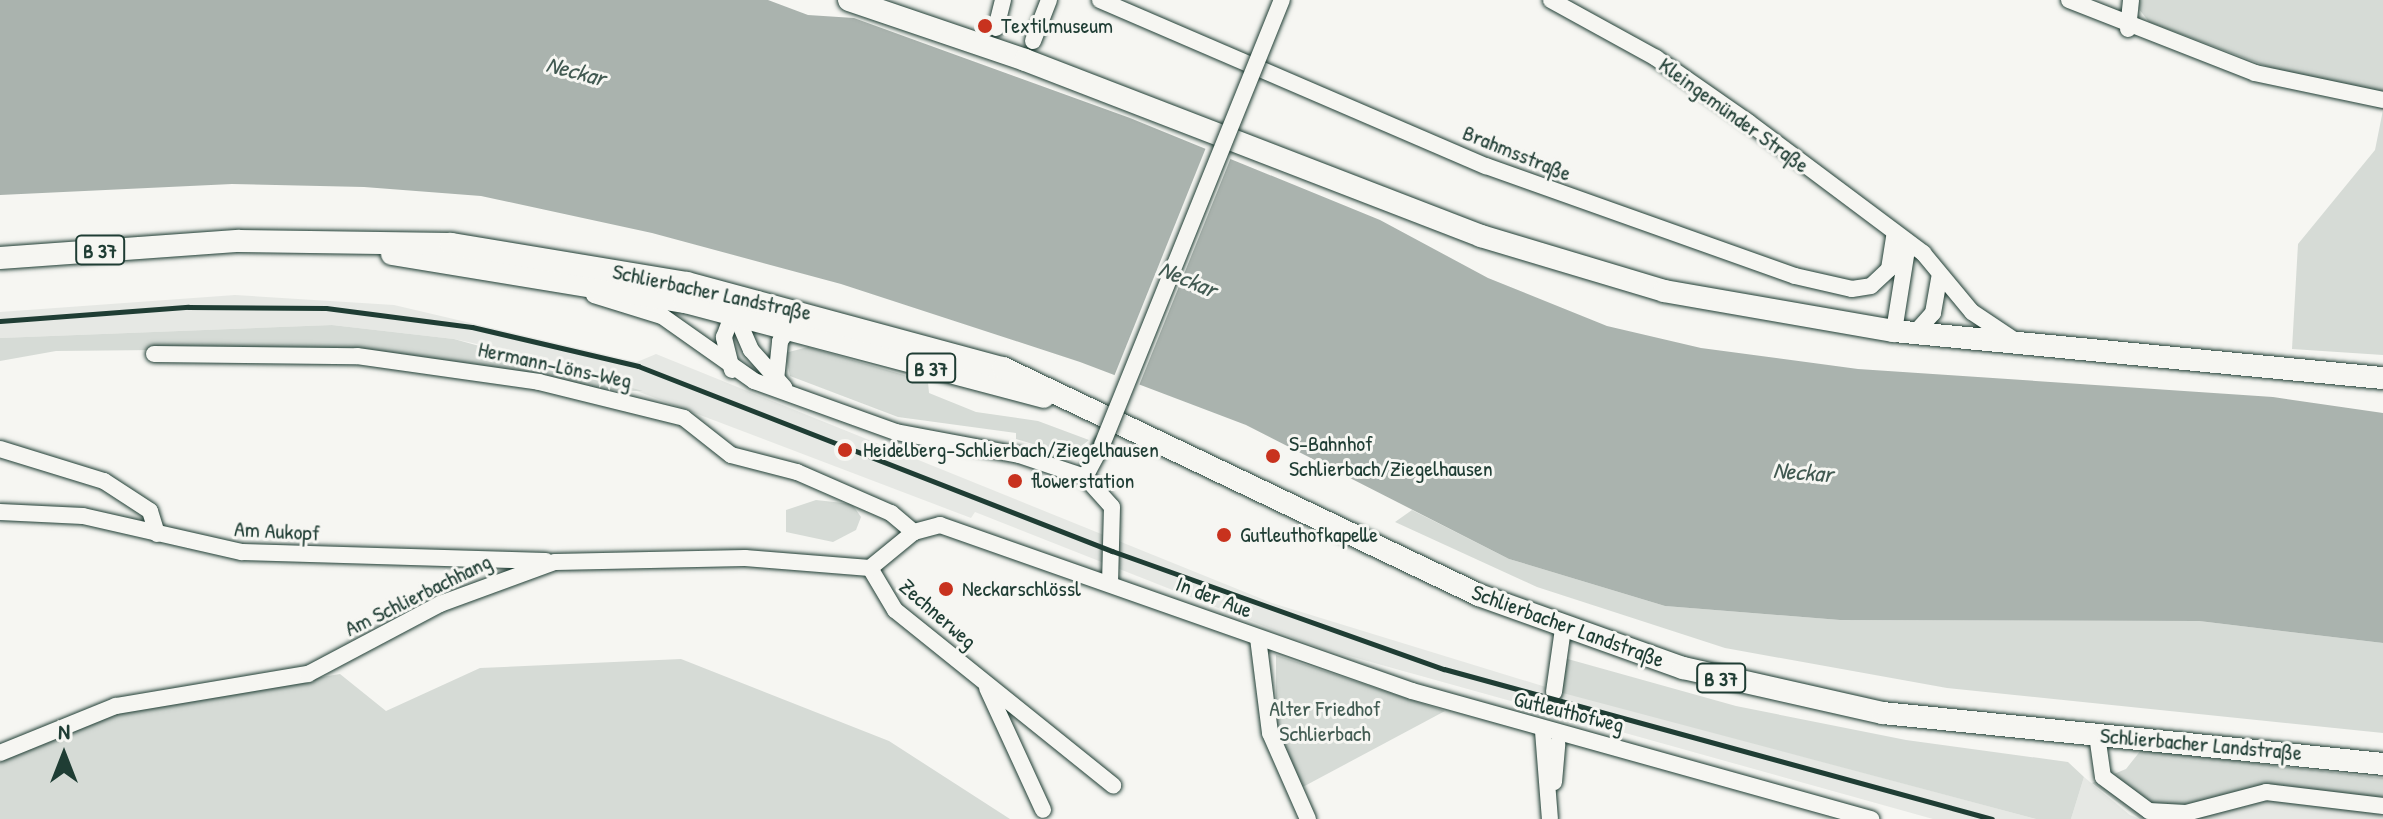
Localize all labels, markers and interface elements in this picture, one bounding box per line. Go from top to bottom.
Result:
place label: Textilmuseum [1001,13,1113,39]
marker: Textilmuseum [976,17,994,35]
water label: Neckar [543,49,609,93]
street label: Kleingemünder Straße [1654,52,1814,178]
street label: Brahmsstraße [1459,119,1575,187]
road number: B 37 [74,234,126,266]
water label: Neckar [1155,254,1221,304]
street label: Schlierbacher Landstraße [610,258,814,326]
street label: Hermann-Löns-Weg [476,336,634,394]
road number: B 37 [905,352,957,384]
place label: S-Bahnhof Schlierbach/Ziegelhausen [1289,430,1493,482]
place label: Heidelberg-Schlierbach/Ziegelhausen [863,437,1159,463]
marker: Heidelberg-Schlierbach/Ziegelhausen [834,439,856,461]
marker: S-Bahnhof Schlierbach/Ziegelhausen [1264,447,1282,465]
water label: Neckar [1772,456,1834,488]
place label: flowerstation [1031,468,1135,494]
marker: flowerstation [1006,472,1024,490]
street label: Am Aukopf [234,516,320,546]
place label: Gutleuthofkapelle [1240,522,1378,548]
marker: Gutleuthofkapelle [1215,526,1233,544]
street label: Am Schlierbachhang [340,548,496,642]
street label: In der Aue [1172,570,1256,624]
street label: Zechnerweg [894,573,982,655]
place label: Neckarschlössl [962,576,1081,602]
street label: Schlierbacher Landstraße [1468,579,1668,673]
marker: Neckarschlössl [937,580,955,598]
road number: B 37 [1695,662,1747,694]
street label: Gutleuthofweg [1511,686,1627,738]
park label: Alter Friedhof Schlierbach [1269,695,1381,746]
north arrow [24,715,104,795]
text: N [58,716,70,746]
street label: Schlierbacher Landstraße [2099,722,2303,766]

